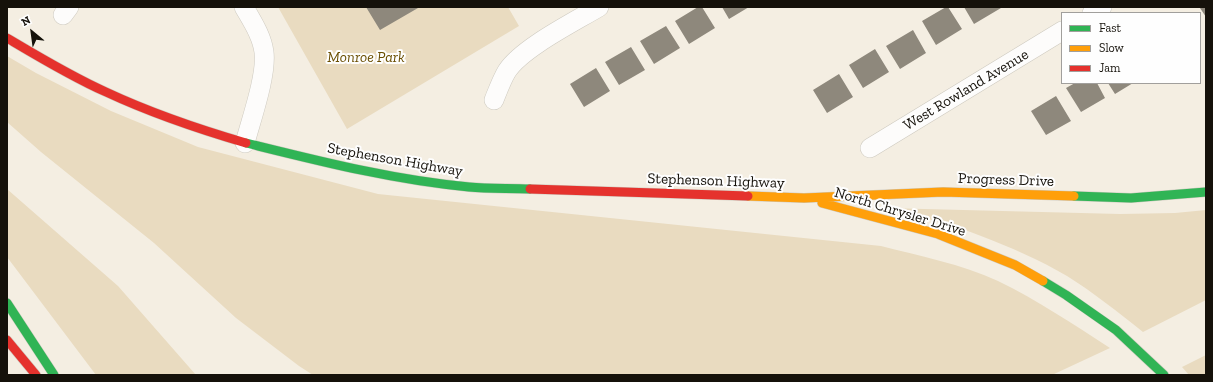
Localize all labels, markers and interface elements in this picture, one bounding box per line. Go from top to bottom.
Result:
north arrow [12,12,52,52]
legend [1061,12,1201,84]
text: N [19,13,33,29]
text: Fast [1099,21,1121,35]
text: Slow [1099,41,1124,55]
street label: West Rowland Avenue [900,46,1032,134]
park label: Monroe Park [327,49,405,67]
text: Jam [1099,61,1120,75]
street label: Stephenson Highway [326,139,464,181]
street label: Progress Drive [958,169,1054,191]
street label: Stephenson Highway [647,170,785,192]
street label: North Chrysler Drive [832,183,968,241]

